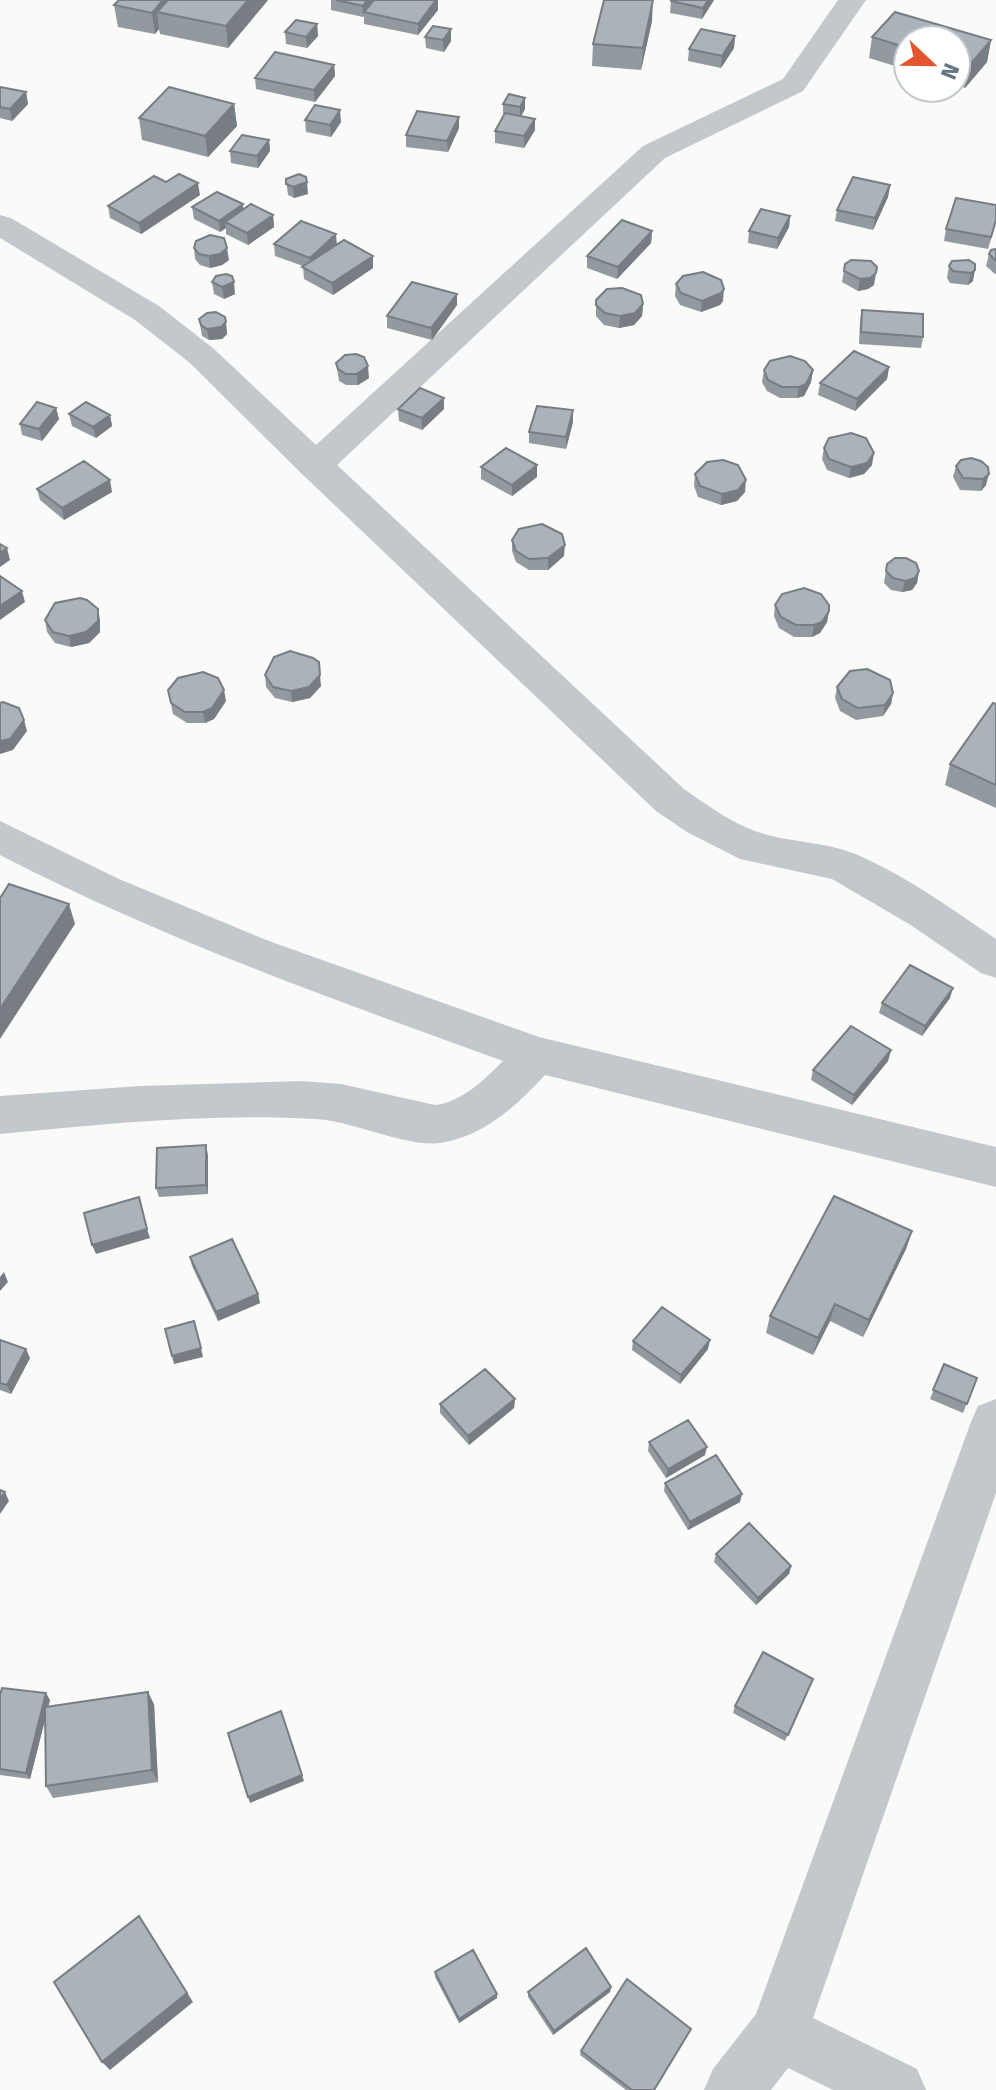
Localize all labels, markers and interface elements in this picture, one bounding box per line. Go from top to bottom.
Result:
north arrow [892,24,972,104]
text: N [935,59,965,83]

